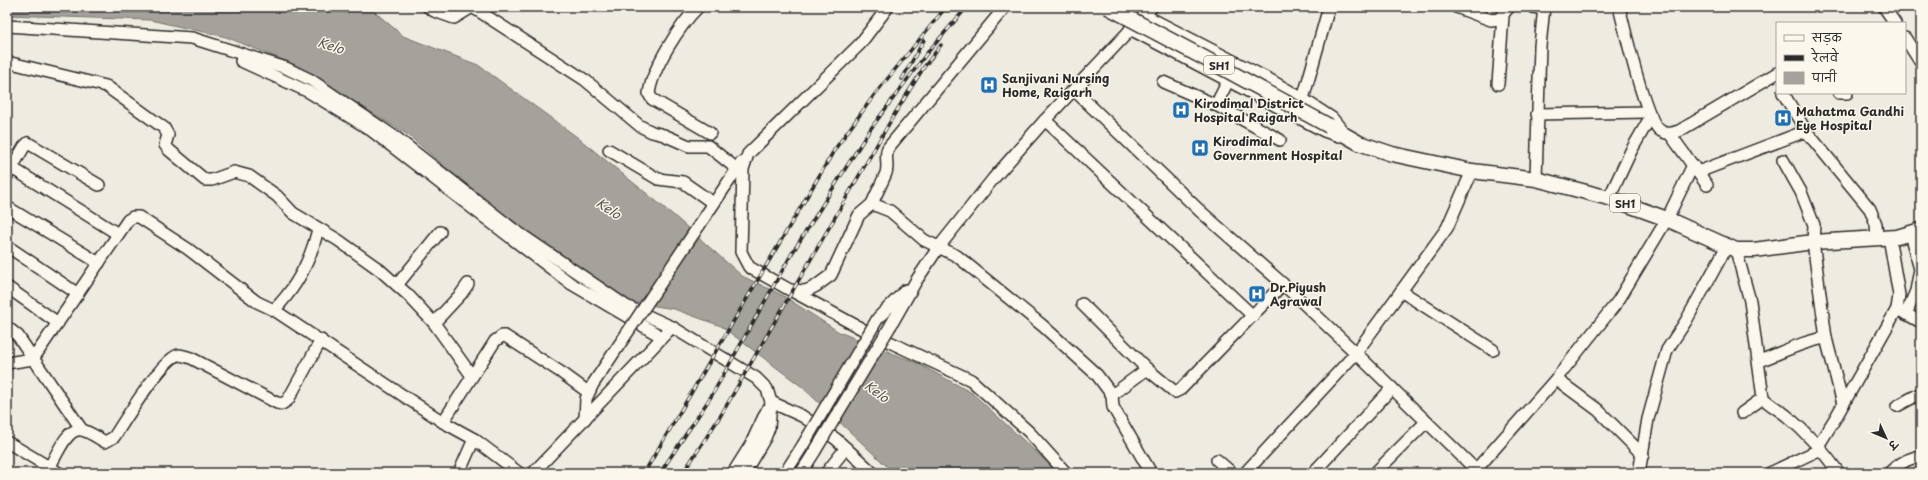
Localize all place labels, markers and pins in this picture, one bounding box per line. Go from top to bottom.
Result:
place label: Sanjivani Nursing Home, Raigarh [1002,69,1109,101]
hospital icon: Sanjivani Nursing Home, Raigarh [979,75,999,95]
place label: Kirodimal District Hospital Raigarh [1194,94,1304,126]
hospital icon: Kirodimal District Hospital Raigarh [1171,100,1191,120]
place label: Mahatma Gandhi Eye Hospital [1796,102,1904,134]
hospital icon: Mahatma Gandhi Eye Hospital [1773,108,1793,128]
place label: Kirodimal Government Hospital [1213,132,1343,164]
hospital icon: Kirodimal Government Hospital [1190,138,1210,158]
place label: Dr.Piyush Agrawal [1270,278,1326,310]
hospital icon: Dr.Piyush Agrawal [1247,284,1267,304]

